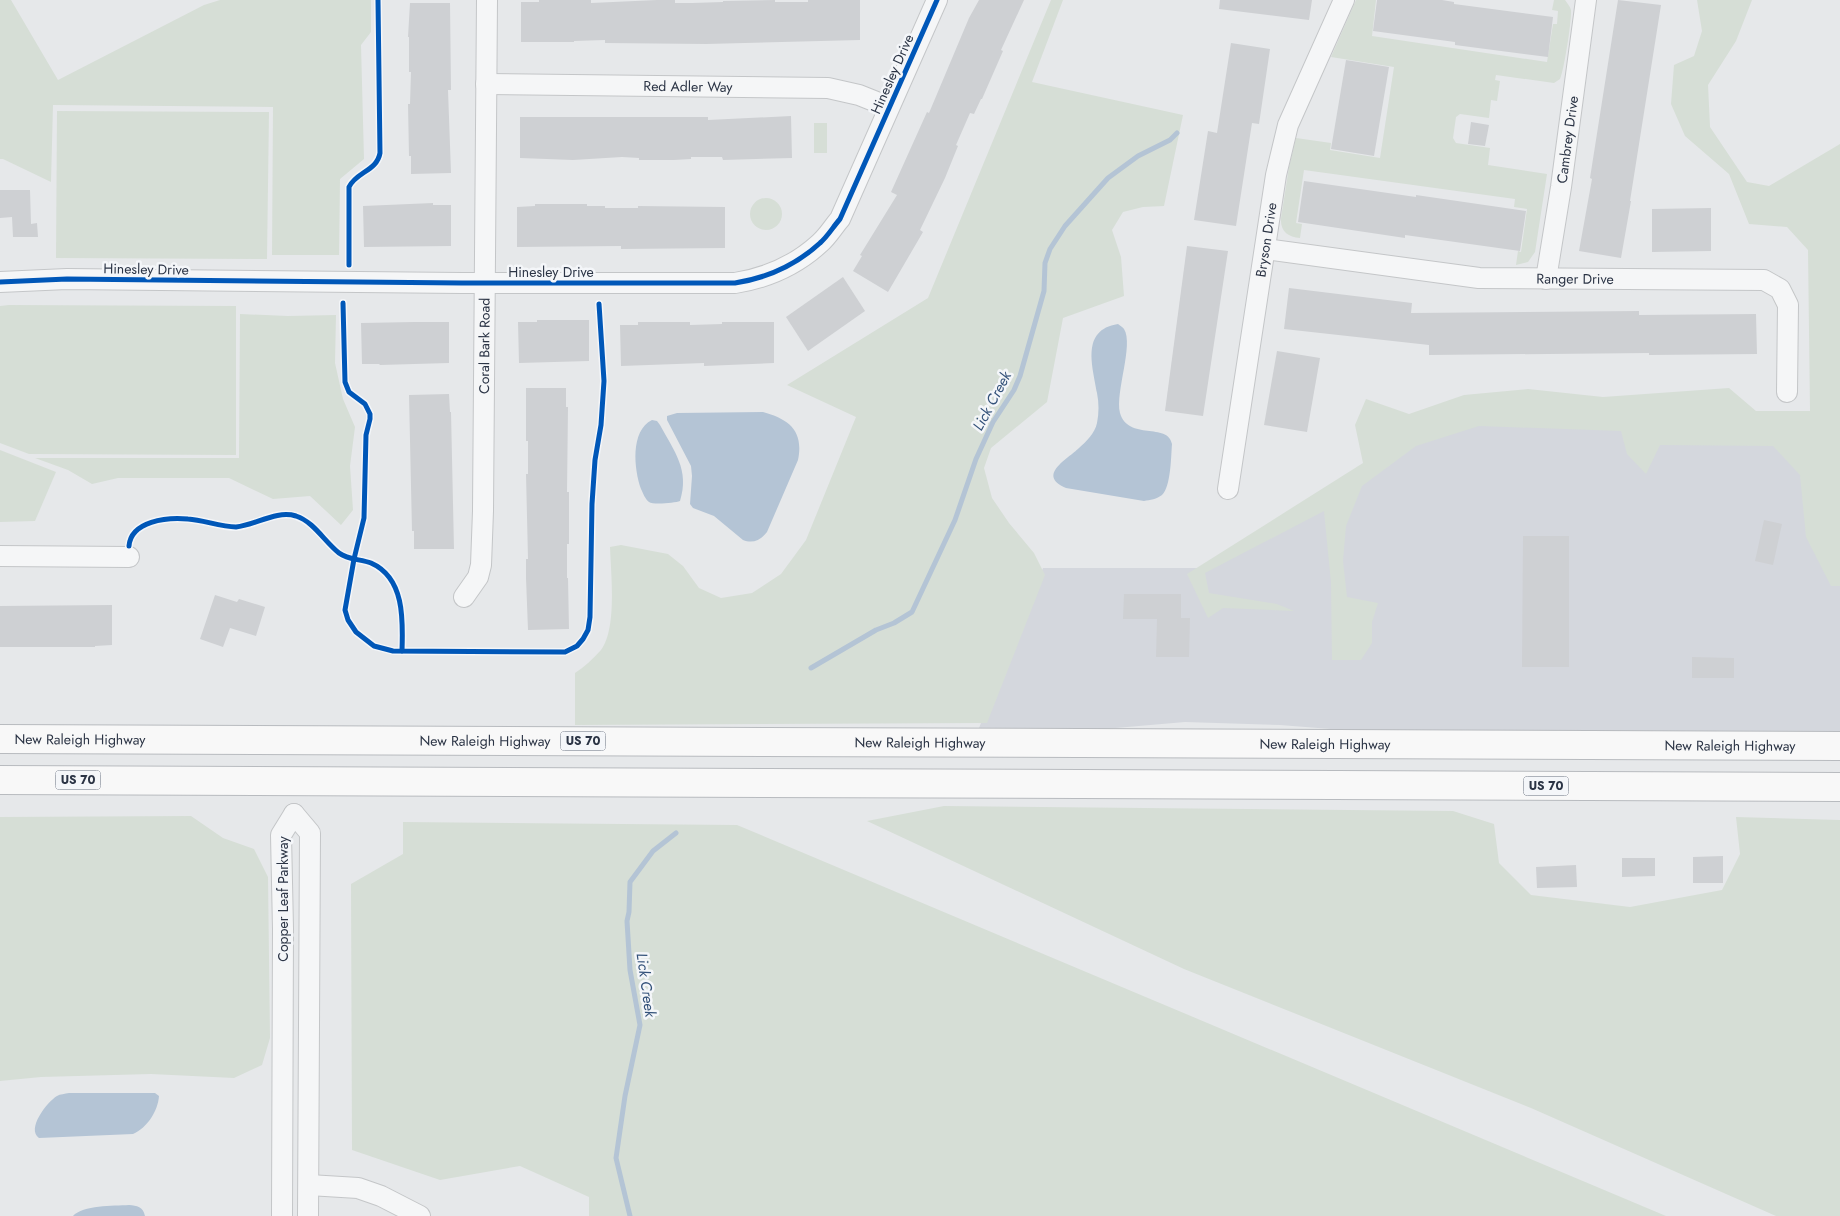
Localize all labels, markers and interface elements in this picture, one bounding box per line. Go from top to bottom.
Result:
street label: Hinesley Drive [865,31,919,117]
street label: Red Adler Way [643,76,734,97]
street label: Cambrey Drive [1552,95,1583,185]
street label: Bryson Drive [1251,201,1282,279]
street label: Hinesley Drive [103,258,189,280]
street label: Hinesley Drive [508,262,594,282]
street label: Ranger Drive [1536,268,1614,289]
street label: Coral Bark Road [474,298,495,394]
water label: Lick Creek [967,367,1017,435]
street label: New Raleigh Highway [14,729,146,750]
street label: New Raleigh Highway [419,731,551,751]
road number: US 70 [560,731,606,750]
street label: New Raleigh Highway [854,732,986,753]
street label: New Raleigh Highway [1259,734,1391,754]
street label: New Raleigh Highway [1664,735,1796,756]
road number: US 70 [56,770,100,790]
road number: US 70 [1524,776,1568,796]
street label: Copper Leaf Parkway [273,835,293,962]
water label: Lick Creek [631,952,661,1019]

